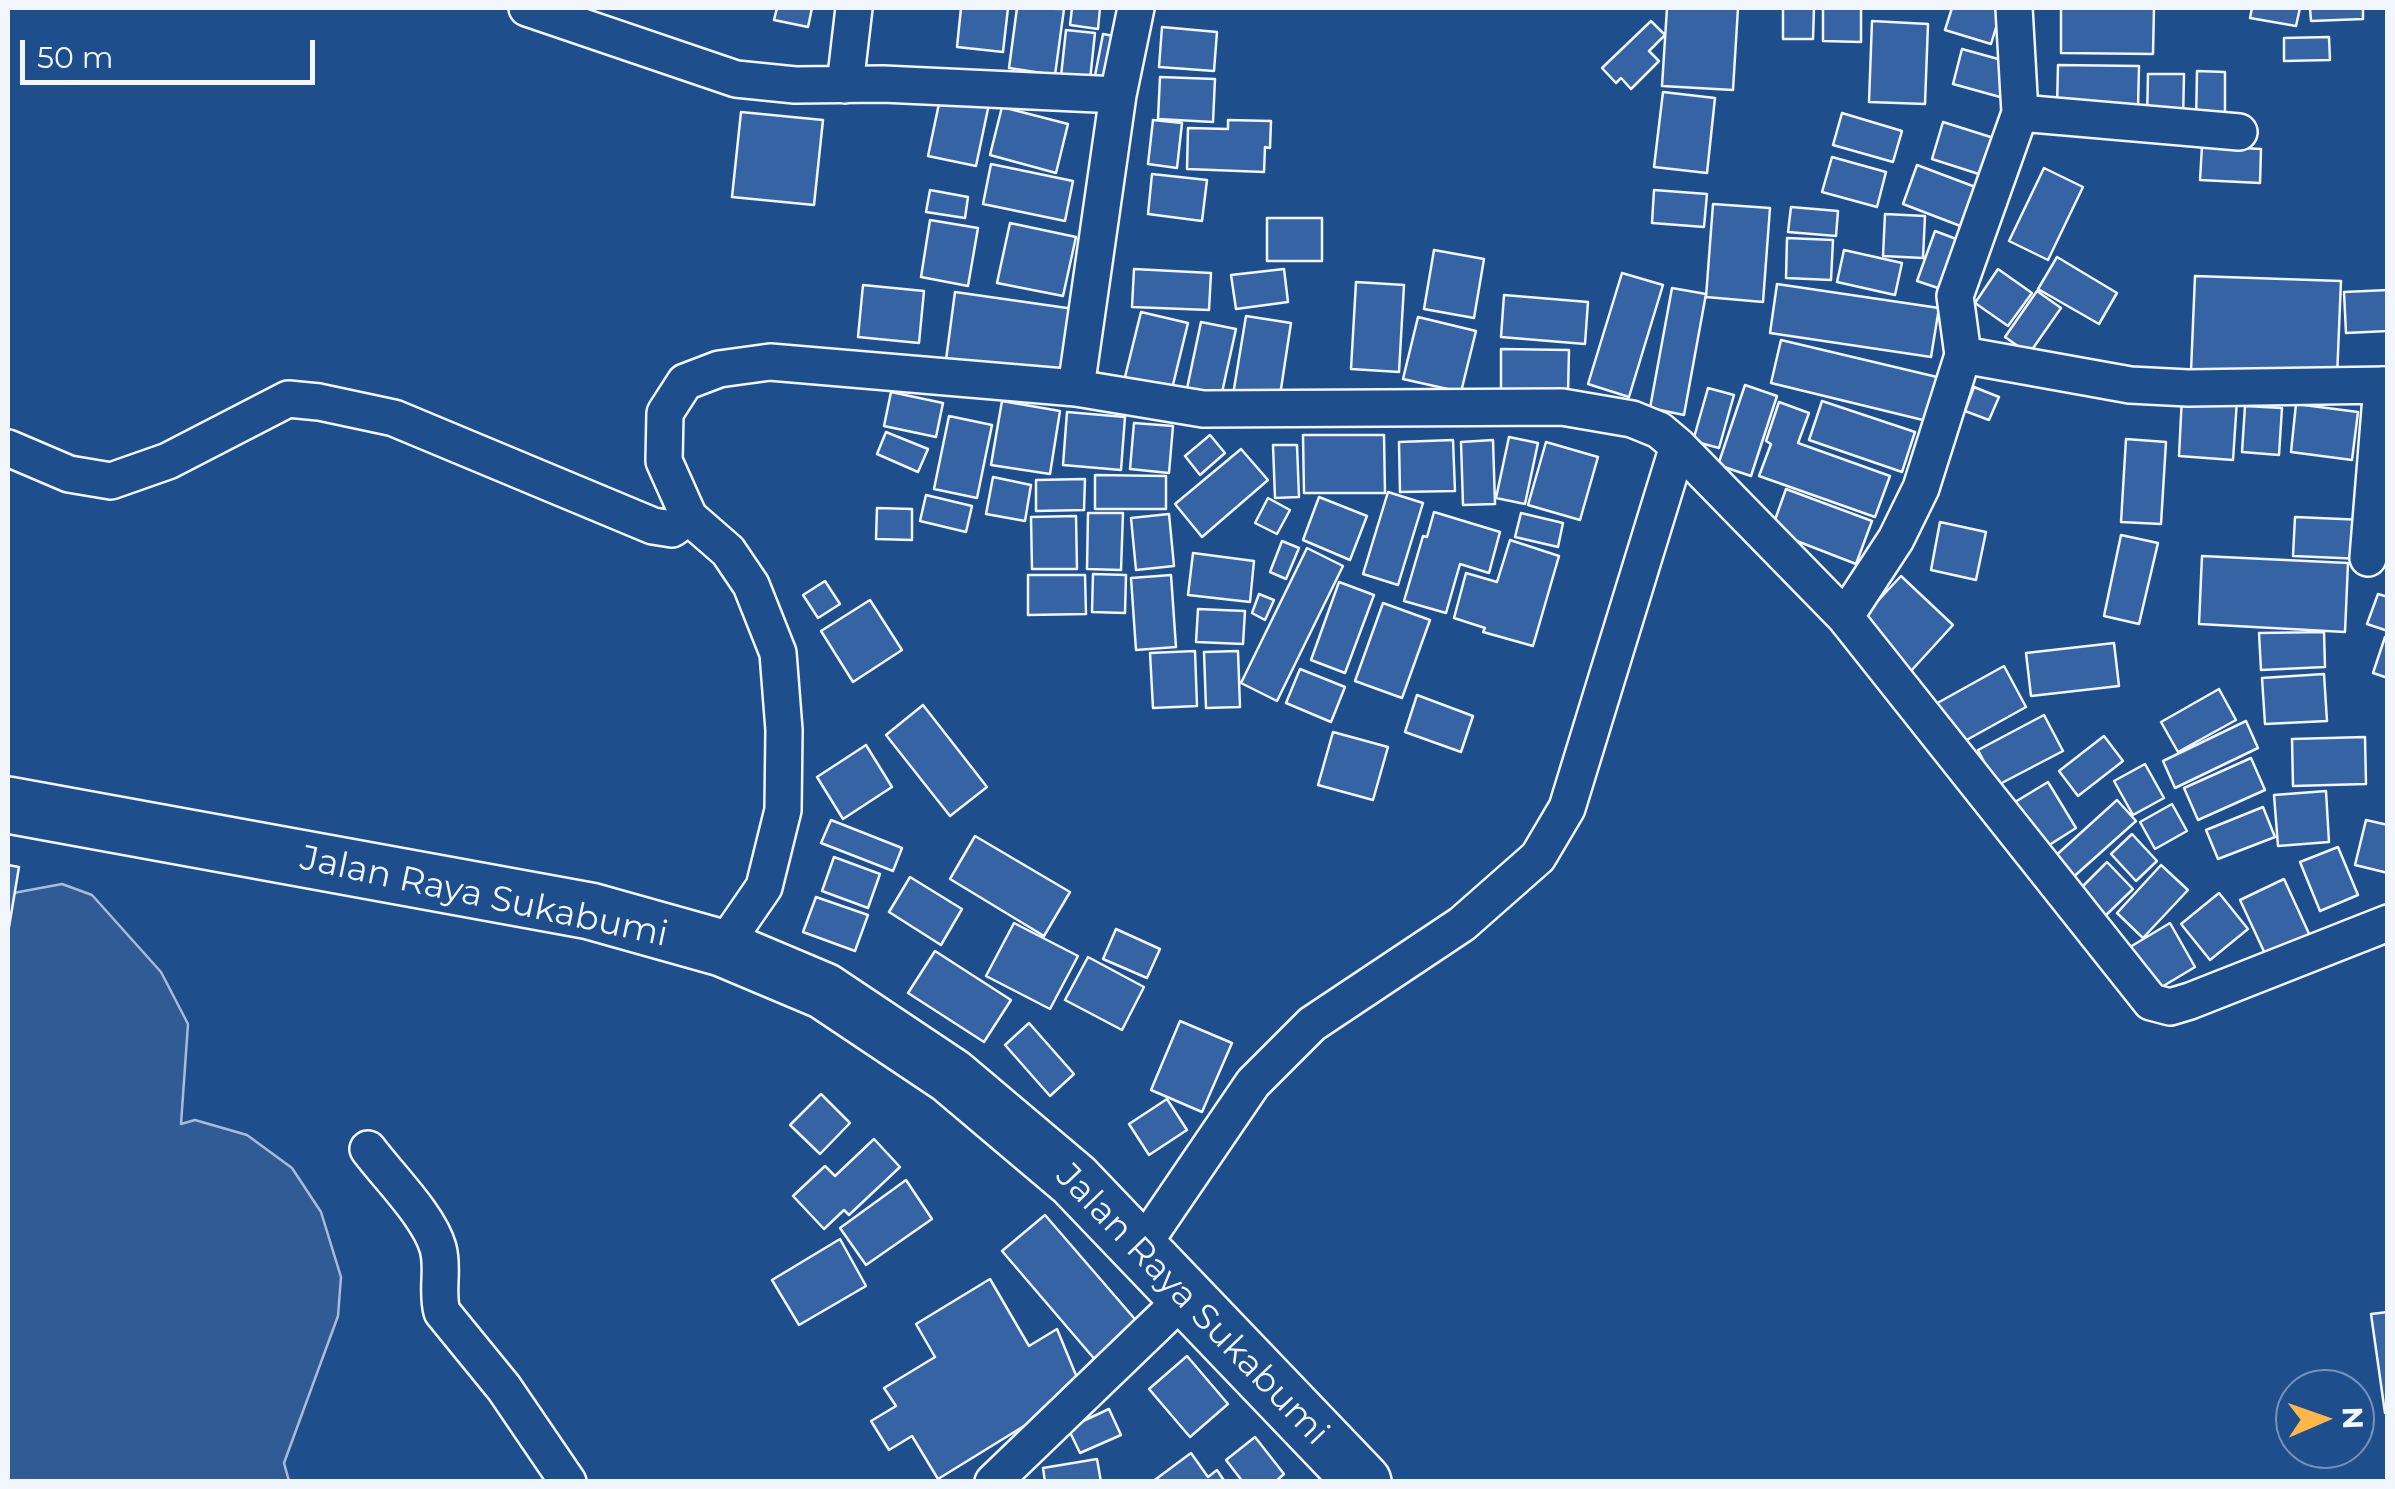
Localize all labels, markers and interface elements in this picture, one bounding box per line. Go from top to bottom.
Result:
scale bar [25,20,320,82]
text: 50 m [37,39,114,76]
street label: Jalan Raya Sukabumi [297,838,671,956]
street label: Jalan Raya Sukabumi [1047,1156,1337,1454]
north arrow [2275,1369,2375,1469]
text: N [2336,1406,2370,1430]

